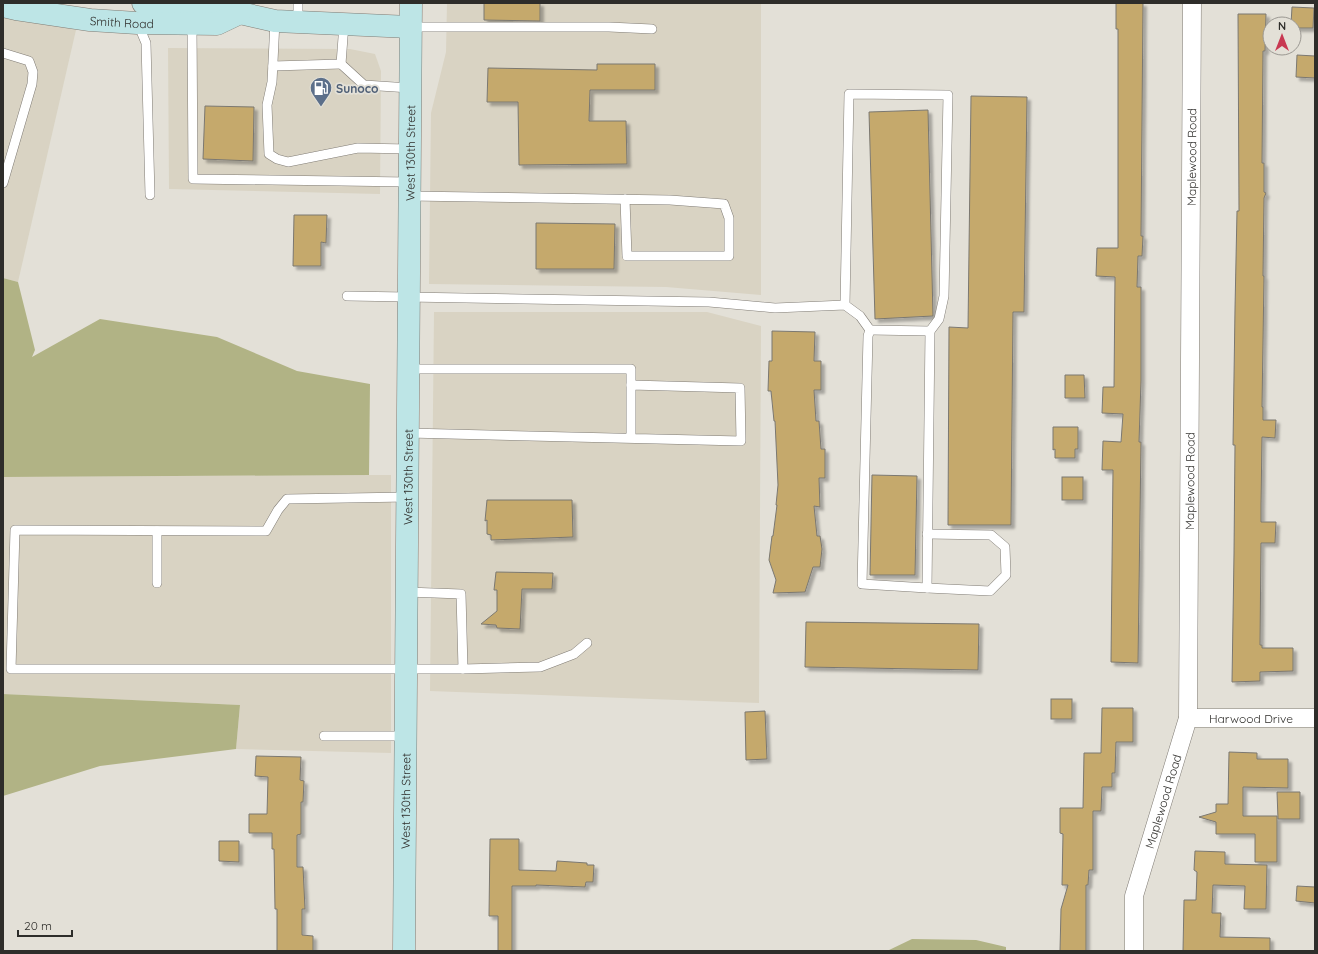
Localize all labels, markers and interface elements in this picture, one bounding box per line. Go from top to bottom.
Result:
street label: Smith Road [89,12,154,31]
north arrow [1262,16,1302,56]
text: N [1278,19,1286,33]
fuel station icon: Sunoco [308,75,334,108]
place label: Sunoco [336,81,379,96]
street label: West 130th Street [402,105,418,201]
street label: Maplewood Road [1183,108,1199,206]
street label: West 130th Street [400,429,415,525]
street label: Maplewood Road [1182,432,1197,530]
street label: Harwood Drive [1209,711,1293,726]
street label: Maplewood Road [1141,752,1184,850]
street label: West 130th Street [397,753,413,849]
scale bar [18,912,72,938]
text: 20 m [24,918,52,933]

